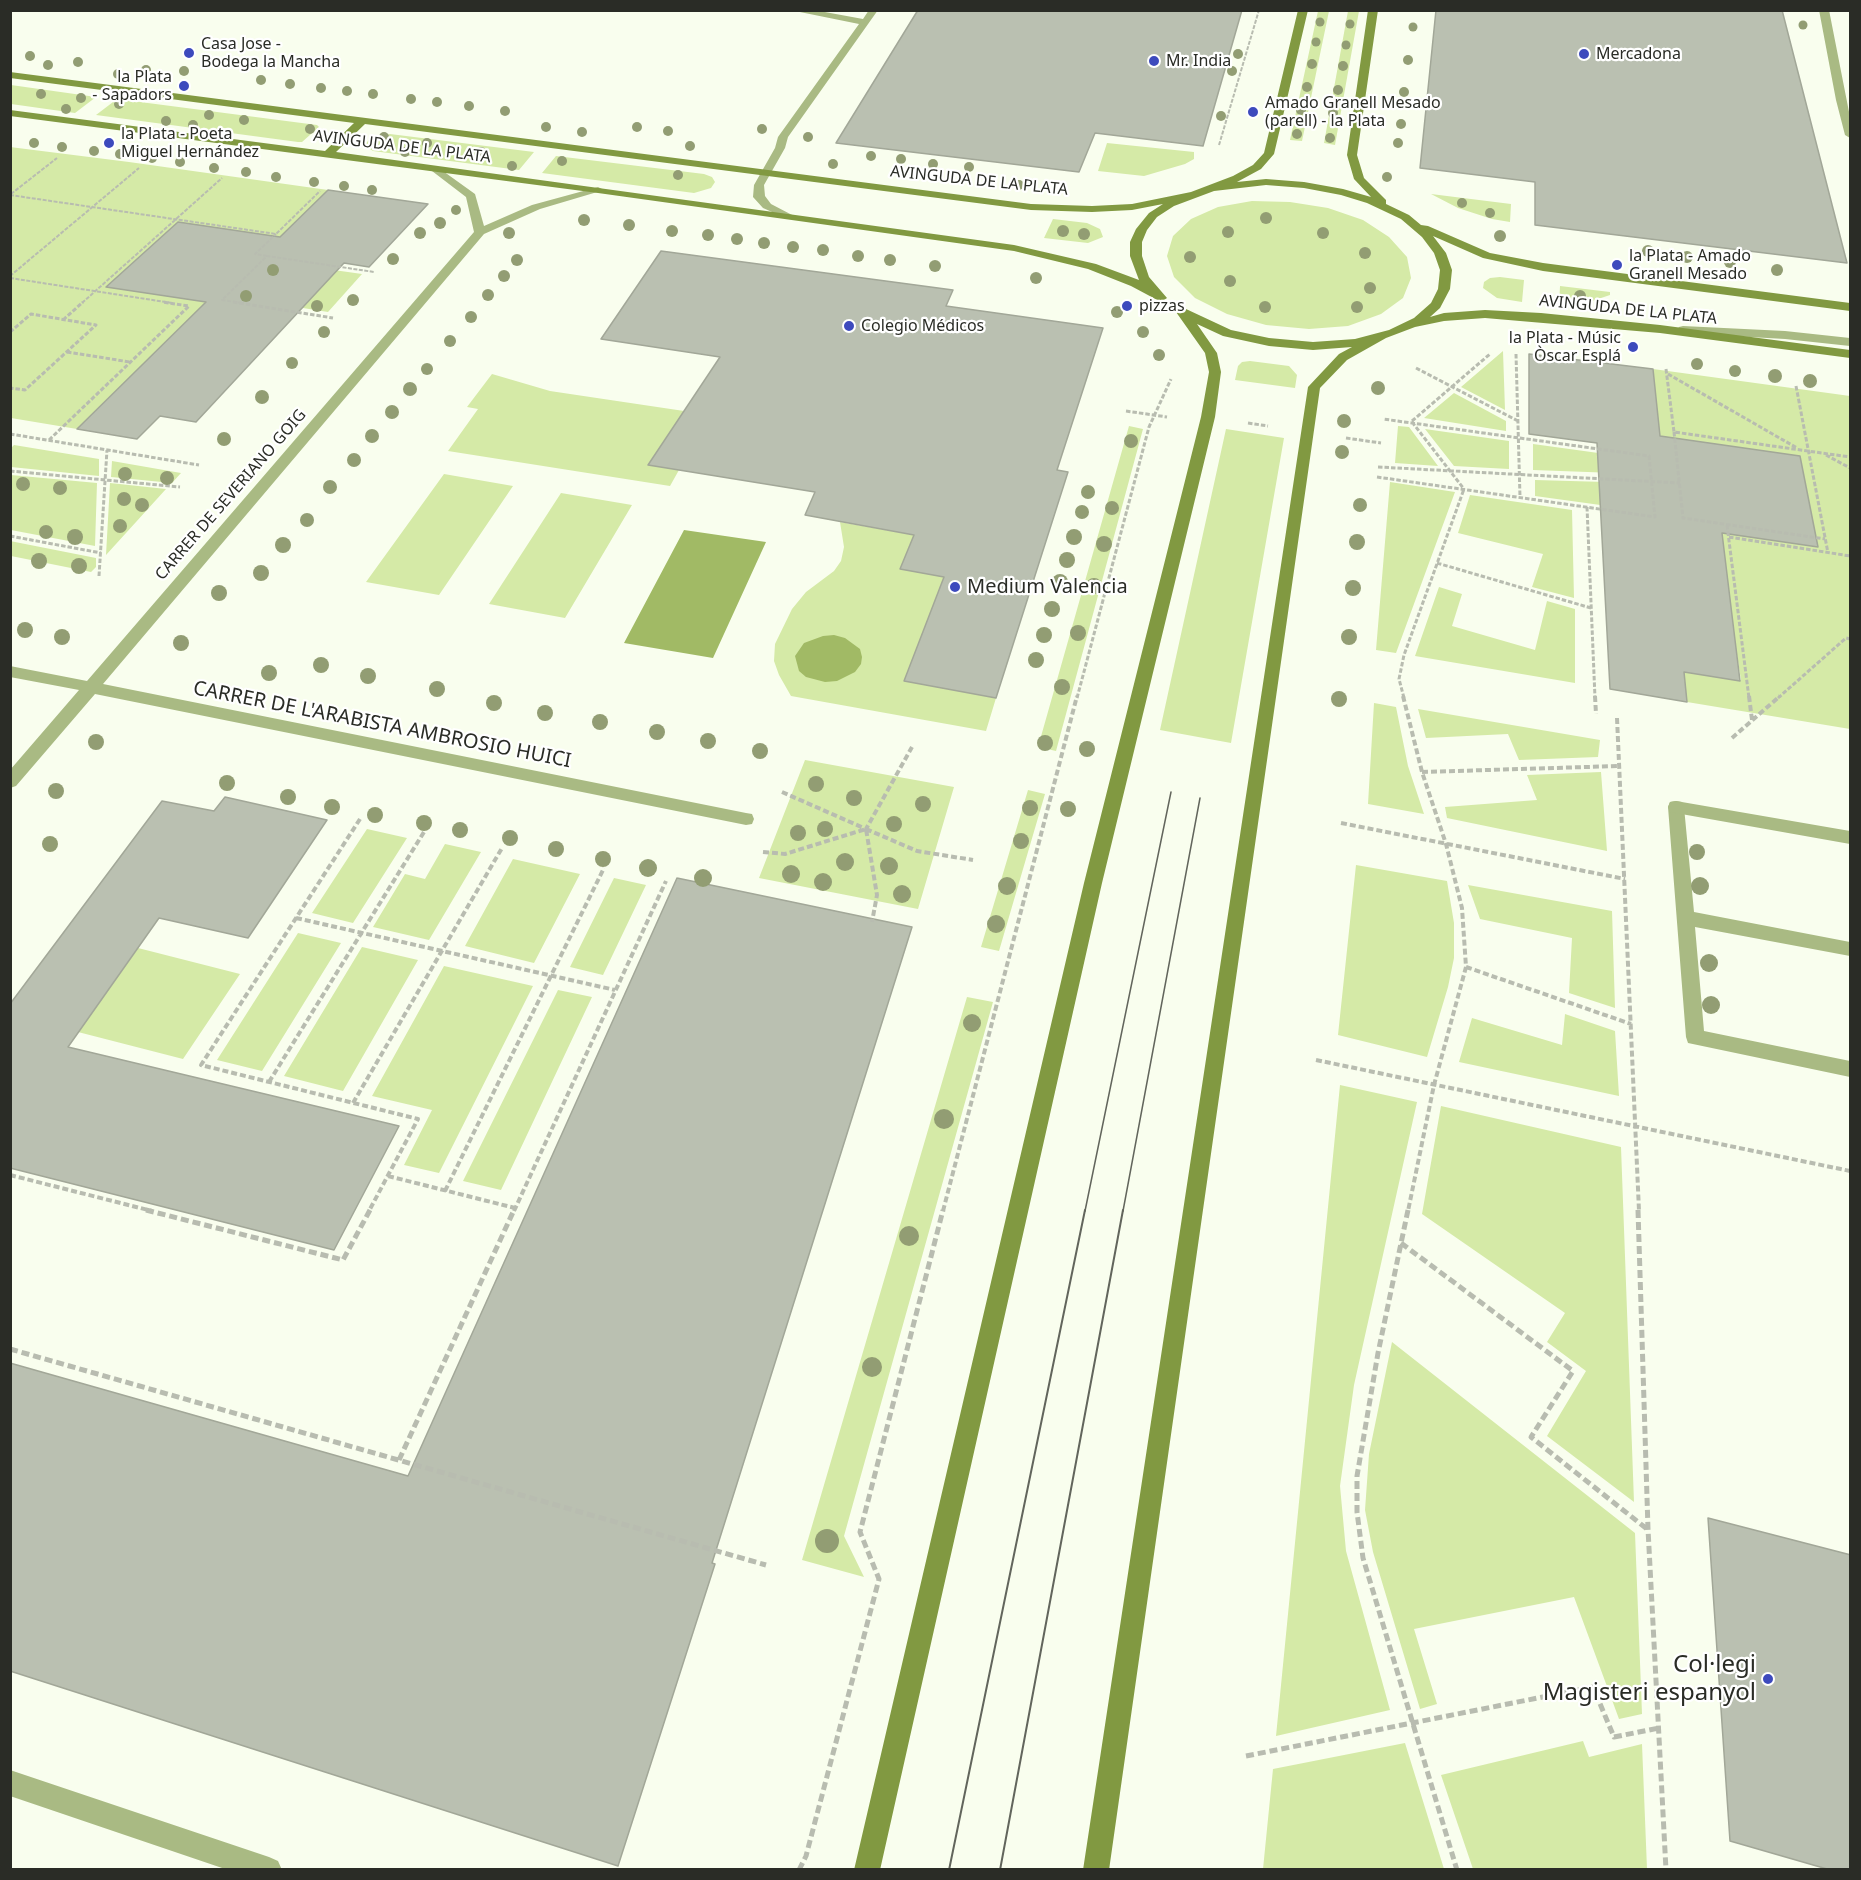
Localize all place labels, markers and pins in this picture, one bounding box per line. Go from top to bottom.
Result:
place label: Casa Jose - Bodega la Mancha [201,34,340,72]
place label: Mercadona [1596,44,1681,64]
marker: Casa Jose - Bodega la Mancha [182,46,196,60]
marker: Mercadona [1577,47,1591,61]
place label: Mr. India [1166,51,1231,71]
marker: Mr. India [1147,54,1161,68]
place label: la Plata - Sapadors [92,67,172,105]
marker: la Plata - Sapadors [177,79,191,93]
place label: Amado Granell Mesado (parell) - la Plata [1265,93,1441,131]
marker: Amado Granell Mesado (parell) - la Plata [1246,105,1260,119]
place label: la Plata - Poeta Miguel Hernández [121,124,259,162]
marker: la Plata - Poeta Miguel Hernández [102,136,116,150]
place label: la Plata - Amado Granell Mesado [1629,246,1751,284]
marker: la Plata - Amado Granell Mesado [1610,258,1624,272]
place label: pizzas [1139,296,1185,316]
marker: pizzas [1120,299,1134,313]
place label: Colegio Médicos [861,316,984,336]
marker: Colegio Médicos [842,319,856,333]
place label: la Plata - Músic Òscar Esplá [1509,328,1621,366]
marker: la Plata - Músic Òscar Esplá [1626,340,1640,354]
place label: Medium Valencia [967,575,1128,599]
marker: Medium Valencia [948,580,962,594]
place label: Col·legi Magisteri espanyol [1543,1651,1756,1707]
marker: Col·legi Magisteri espanyol [1761,1672,1775,1686]

